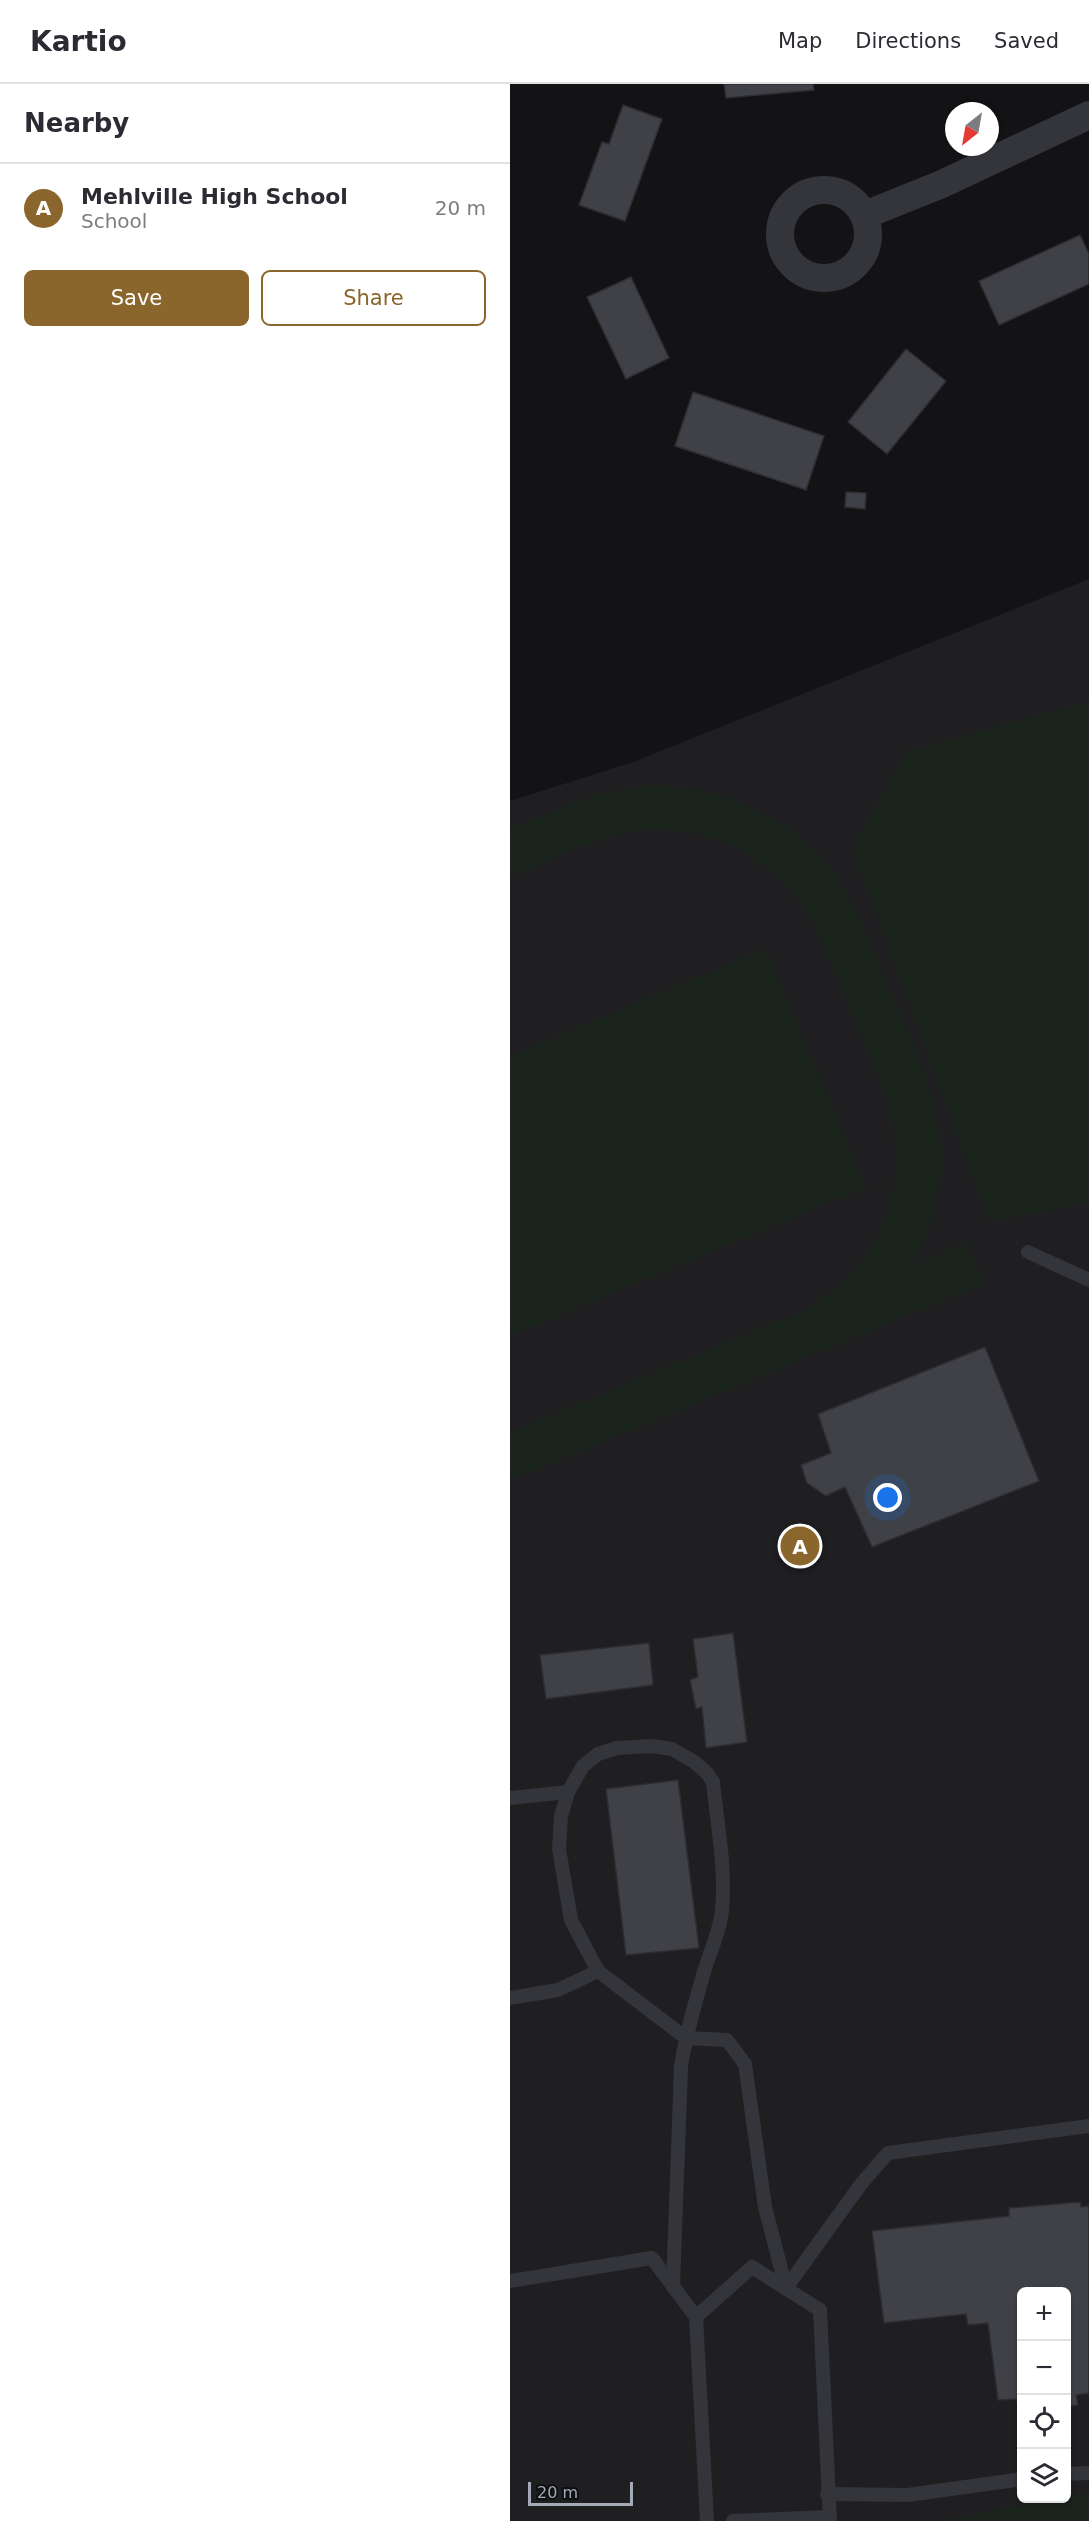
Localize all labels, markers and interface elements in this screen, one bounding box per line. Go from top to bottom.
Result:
text: Kartio [30,25,127,58]
text: Map [778,29,822,53]
text: Directions [855,29,961,53]
text: Saved [994,29,1059,53]
north arrow [945,102,999,156]
text: Nearby [24,108,129,138]
text: Mehlville High School [81,184,348,209]
text: A [36,196,51,220]
text: 20 m [435,196,486,220]
text: School [81,209,147,233]
button: Save [24,270,249,326]
button: Share [261,270,486,326]
your location [873,1483,902,1512]
pin: A [780,1524,820,1568]
map controls [1017,2287,1071,2503]
button: + [1017,2287,1071,2341]
button: − [1017,2341,1071,2395]
button: locate [1017,2395,1071,2449]
button: layers [1017,2449,1071,2503]
scale bar [528,2479,633,2506]
text: 20 m [537,2483,578,2502]

